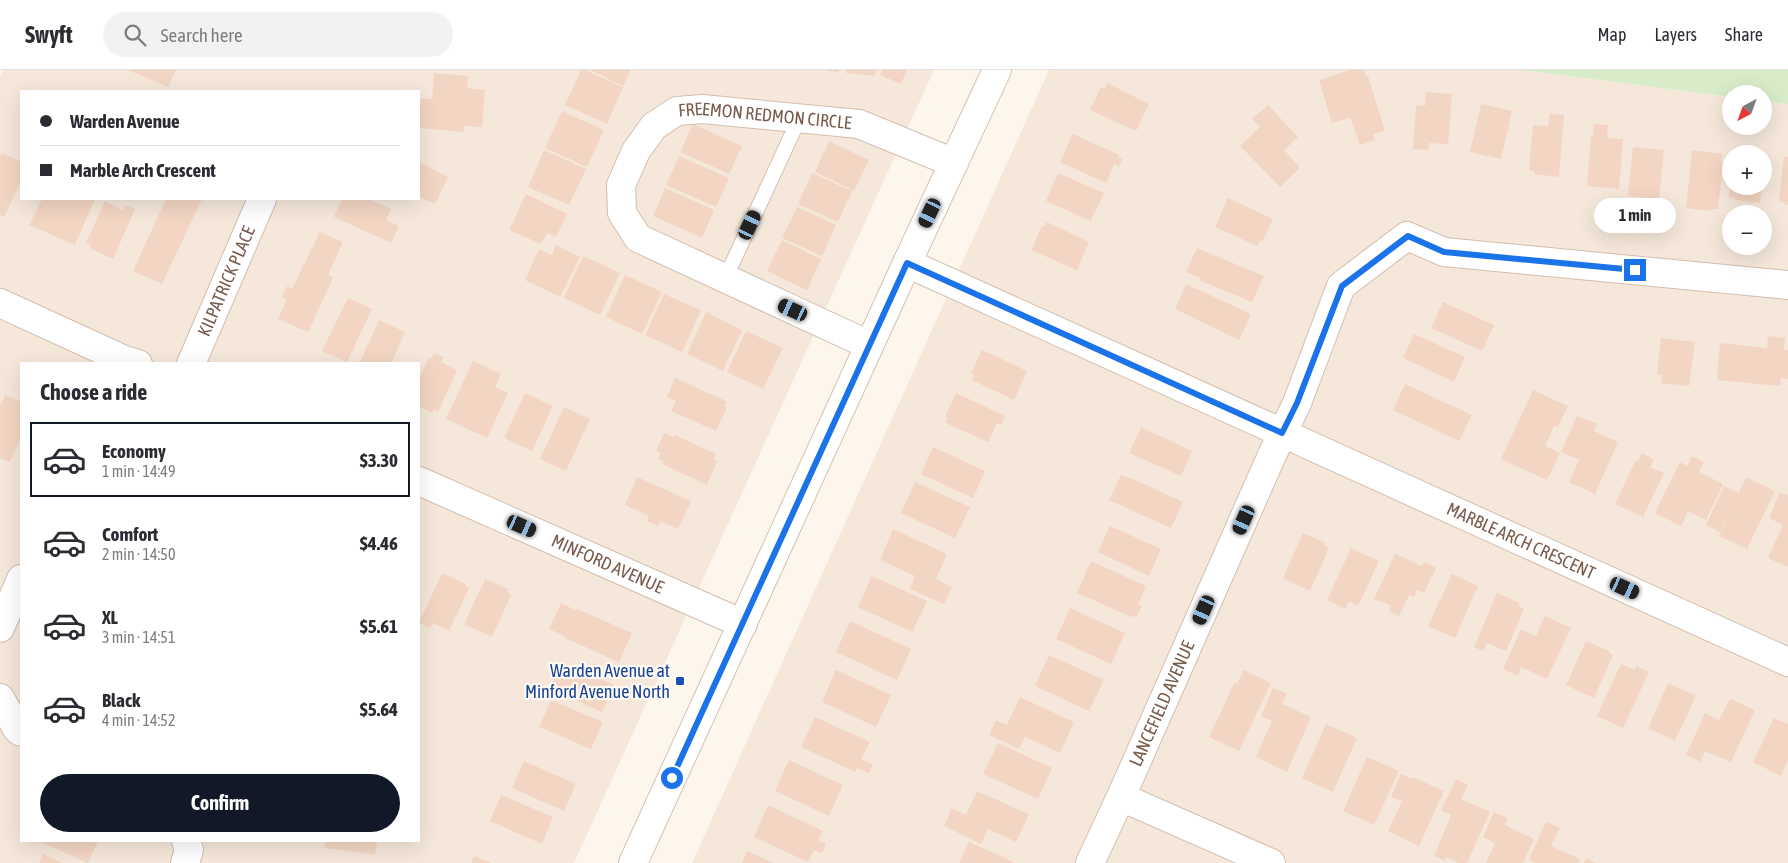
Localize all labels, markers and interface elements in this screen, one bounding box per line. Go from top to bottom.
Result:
search box [103,12,453,57]
text: Swyft [25,21,73,48]
icon: search [121,21,149,49]
text: Search here [161,24,243,46]
text: Map [1597,24,1626,45]
text: Layers [1654,24,1697,45]
text: Share [1725,24,1763,45]
north arrow [1722,85,1772,135]
map controls [1722,85,1772,255]
street label: FREEMON REDMON CIRCLE [677,98,853,133]
text: Warden Avenue [70,110,180,132]
button: + [1722,145,1772,195]
text: Marble Arch Crescent [70,159,216,181]
car [916,196,943,230]
callout: 1 min [1594,198,1676,232]
button: − [1722,205,1772,255]
text: 1 min [1619,206,1651,224]
car [736,208,763,242]
street label: KILPATRICK PLACE [193,223,259,339]
route end [1624,259,1646,281]
car [776,297,809,323]
text: Choose a ride [40,379,147,405]
icon: car [42,437,87,482]
text: Economy [102,440,166,462]
text: $3.30 [360,449,398,471]
text: 1 min · 14:49 [102,462,175,480]
street label: MARBLE ARCH CRESCENT [1444,498,1599,583]
car [1231,503,1256,537]
car [505,513,538,539]
icon: car [42,520,87,565]
text: Comfort [102,523,158,545]
street label: MINFORD AVENUE [548,530,667,598]
text: $4.46 [360,532,398,554]
text: 2 min · 14:50 [102,545,175,563]
car [1608,575,1641,601]
car [1191,593,1216,627]
icon: car [42,603,87,648]
text: XL [102,606,118,628]
text: $5.61 [360,615,398,637]
text: 3 min · 14:51 [102,628,175,646]
street label: LANCEFIELD AVENUE [1125,637,1199,769]
place label: Warden Avenue at Minford Avenue North [525,660,670,702]
marker: Warden Avenue at Minford Avenue North [674,675,686,687]
icon: car [42,686,87,731]
text: Black [102,689,140,711]
text: $5.64 [360,698,398,720]
text: 4 min · 14:52 [102,711,175,729]
route start [661,767,683,789]
button: Confirm [40,774,400,832]

